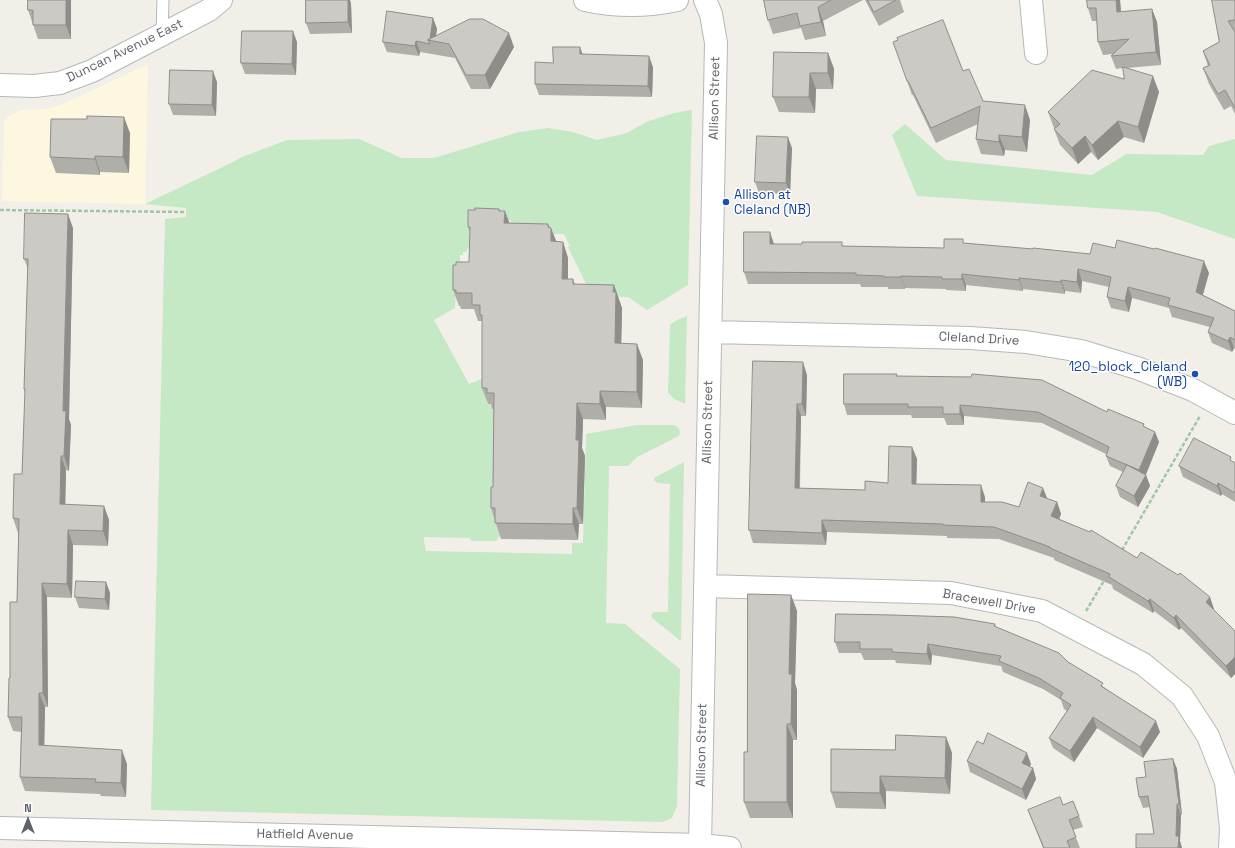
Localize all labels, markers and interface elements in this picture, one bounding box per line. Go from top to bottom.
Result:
street label: Duncan Avenue East [64,16,186,86]
street label: Allison Street [706,56,724,140]
place label: Allison at Cleland (NB) [734,187,811,218]
marker: Allison at Cleland (NB) [721,197,731,207]
street label: Cleland Drive [938,329,1020,349]
place label: 120_block_Cleland (WB) [1069,359,1187,390]
marker: 120_block_Cleland (WB) [1190,369,1200,379]
street label: Allison Street [699,380,717,464]
street label: Bracewell Drive [941,586,1037,618]
street label: Allison Street [693,703,711,787]
north arrow [8,800,48,840]
text: N [24,801,32,815]
street label: Hatfield Avenue [256,826,354,844]

